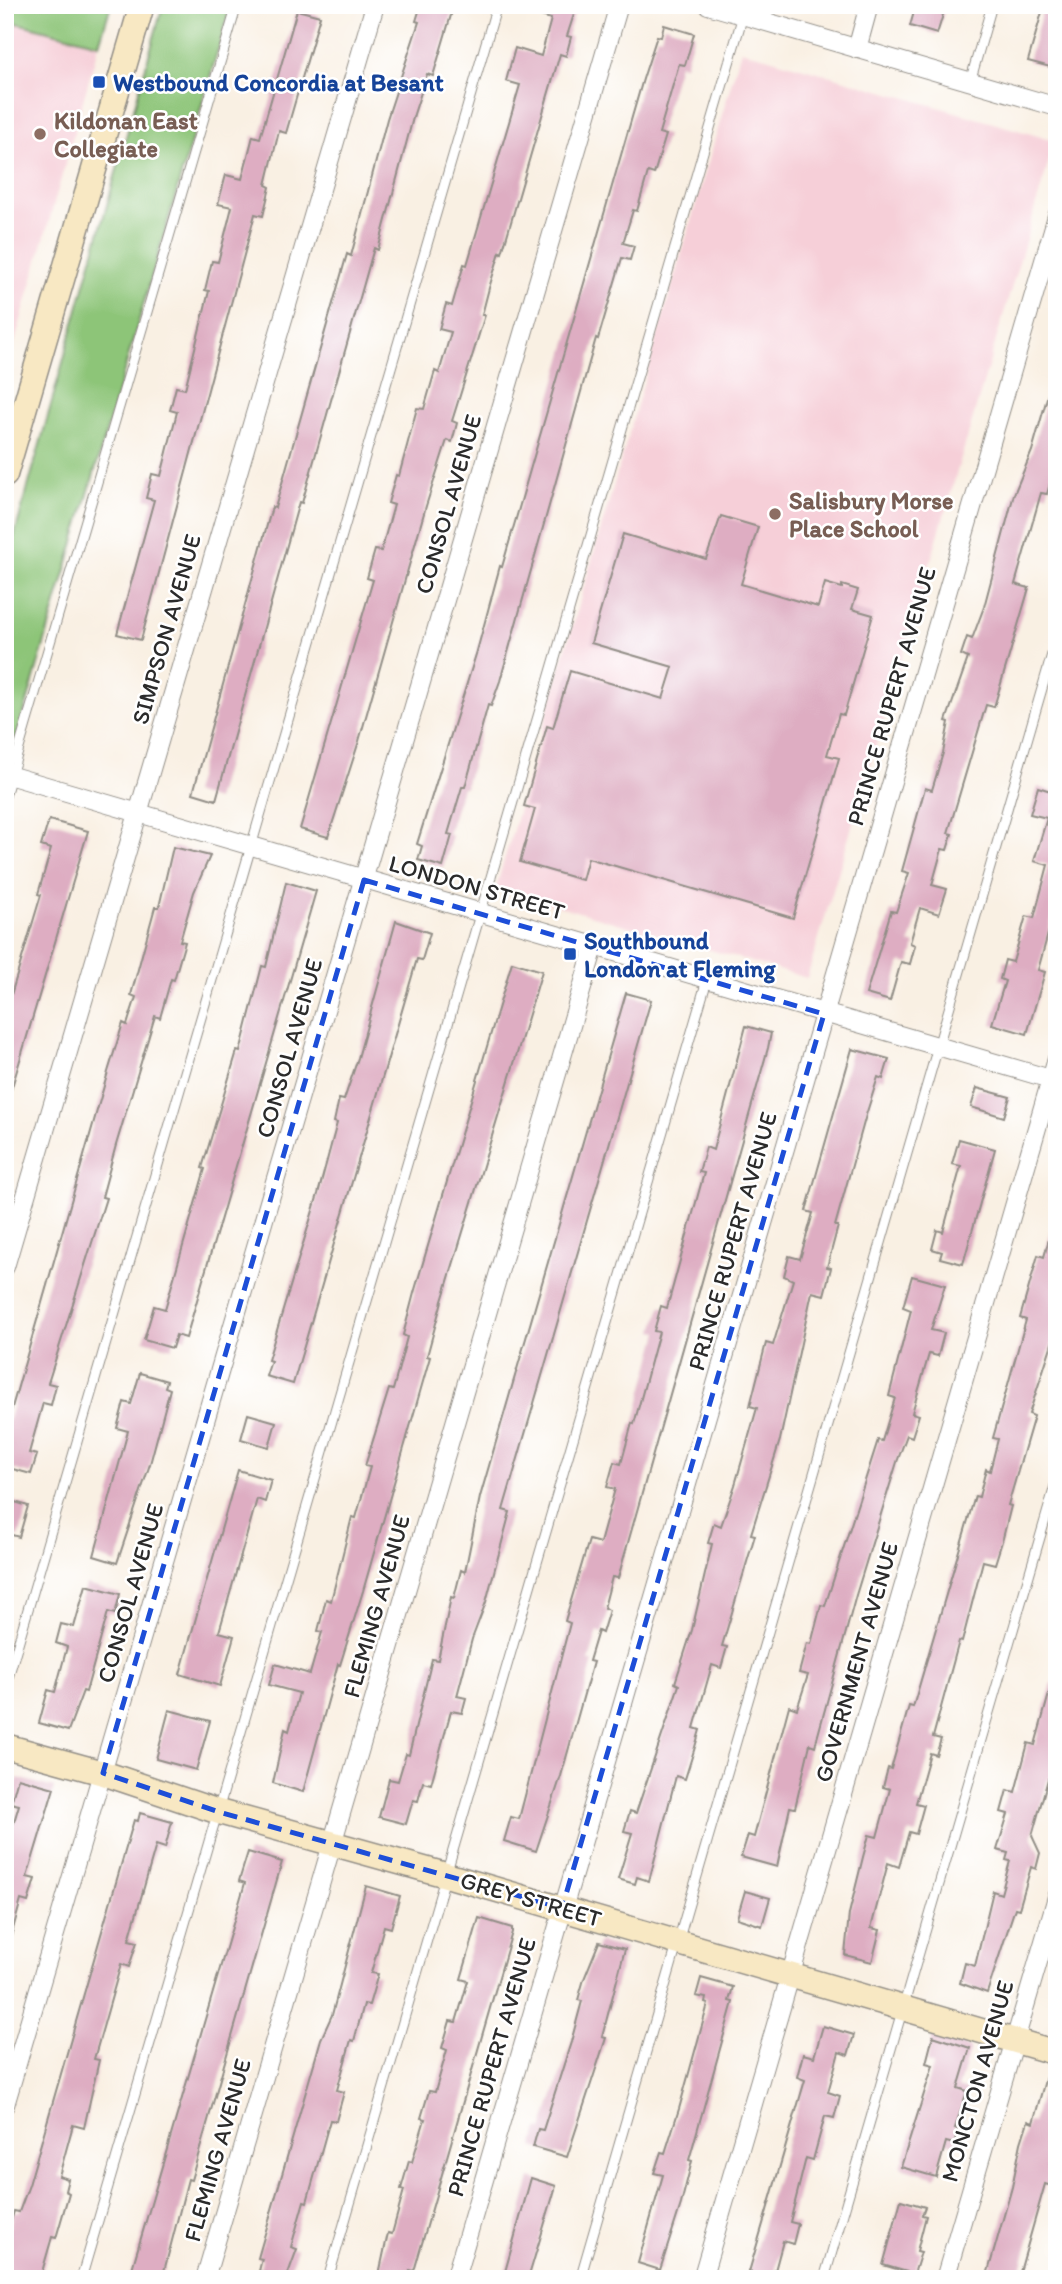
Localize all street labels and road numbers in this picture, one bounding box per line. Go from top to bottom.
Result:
street label: CONSOL AVENUE [408,411,488,597]
street label: SIMPSON AVENUE [125,531,207,727]
street label: PRINCE RUPERT AVENUE [840,563,942,829]
street label: LONDON STREET [386,848,569,926]
street label: CONSOL AVENUE [249,955,329,1141]
street label: PRINCE RUPERT AVENUE [681,1108,783,1374]
street label: CONSOL AVENUE [90,1500,170,1686]
street label: FLEMING AVENUE [336,1511,416,1701]
street label: GOVERNMENT AVENUE [808,1539,904,1785]
street label: GREY STREET [457,1865,606,1933]
street label: PRINCE RUPERT AVENUE [440,1934,542,2200]
street label: MONCTON AVENUE [934,1977,1020,2185]
street label: FLEMING AVENUE [177,2055,257,2245]

